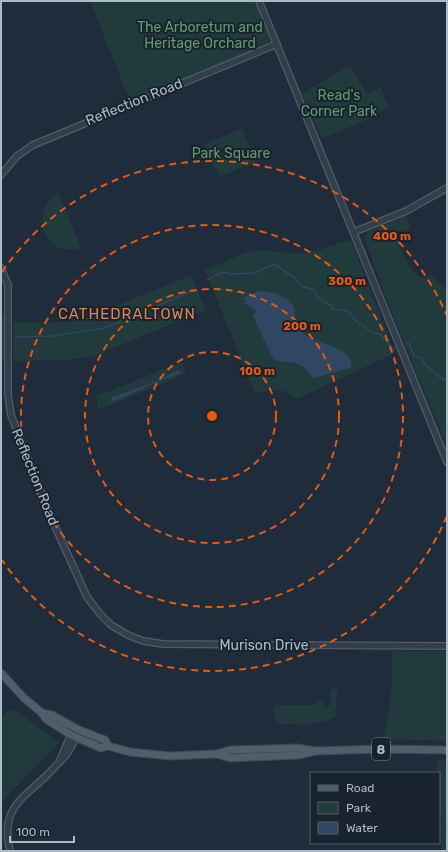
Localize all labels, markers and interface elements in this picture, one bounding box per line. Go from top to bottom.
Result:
park label: The Arboretum and Heritage Orchard [137,19,263,52]
street label: Reflection Road [83,75,185,129]
park label: Read's Corner Park [301,87,378,120]
park label: Park Square [192,145,270,162]
text: 400 m [373,229,411,243]
text: 300 m [328,274,366,288]
district label: CATHEDRALTOWN [58,305,196,323]
text: 200 m [283,319,321,333]
text: 100 m [239,364,275,378]
centre of rings [205,409,219,423]
street label: Reflection Road [8,426,62,528]
street label: Murison Drive [219,637,309,654]
road number: 8 [372,738,390,760]
legend [310,772,440,844]
text: Road [346,781,374,795]
text: Park [346,801,372,815]
scale bar [10,818,74,844]
text: Water [346,821,378,835]
text: 100 m [16,825,50,839]

